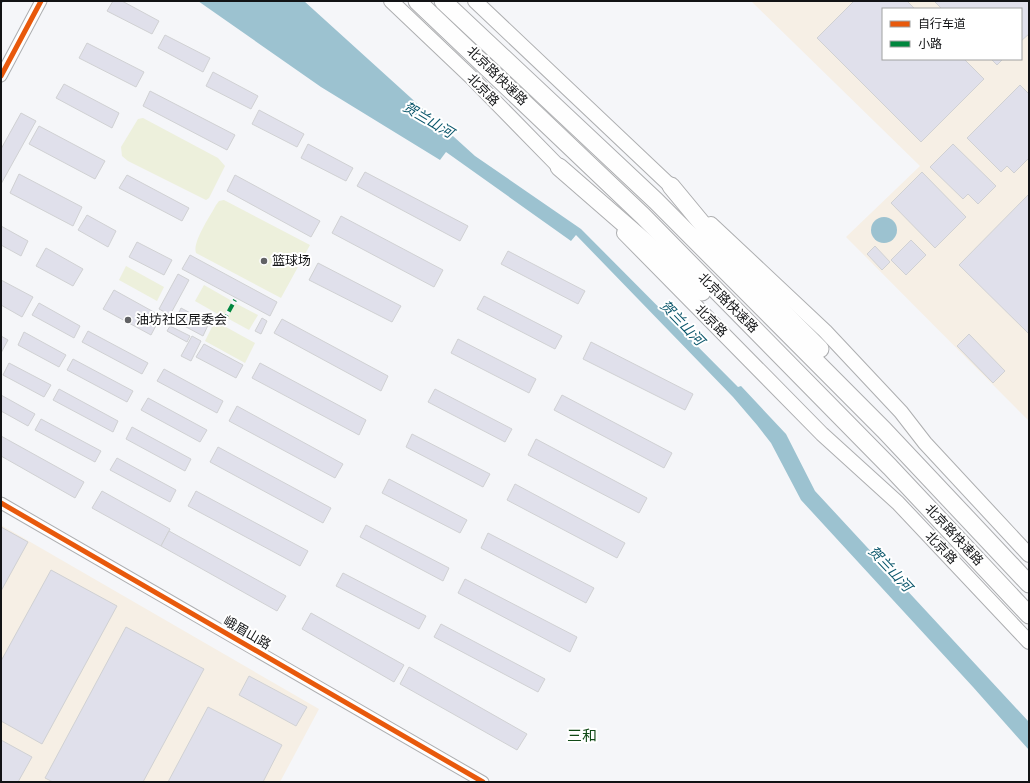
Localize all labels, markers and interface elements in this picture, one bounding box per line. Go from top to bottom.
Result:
legend [882,8,1022,60]
text: 自行车道 [918,17,966,31]
text: 小路 [918,37,942,51]
street label: 北京路快速路 [464,43,530,109]
street label: 北京路 [464,71,502,109]
water label: 贺兰山河 [400,98,459,143]
place label: 篮球场 [272,253,311,269]
marker: 篮球场 [259,256,269,266]
street label: 北京路快速路 [695,270,761,336]
water label: 贺兰山河 [656,297,710,351]
street label: 北京路 [692,302,730,340]
place label: 油坊社区居委会 [136,312,227,328]
marker: 油坊社区居委会 [123,315,133,325]
street label: 北京路快速路 [922,501,986,569]
street label: 北京路 [922,529,960,567]
water label: 贺兰山河 [865,543,917,597]
street label: 峨眉山路 [220,613,274,653]
district label: 三和 [567,727,597,745]

